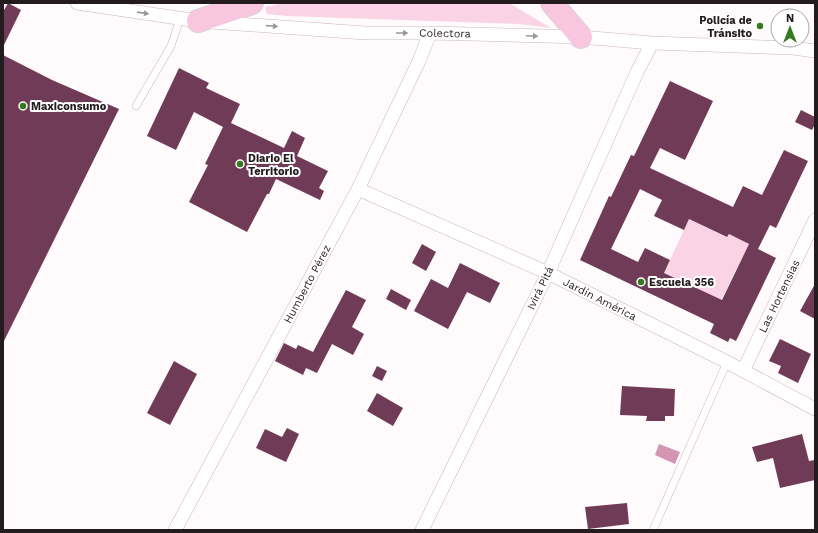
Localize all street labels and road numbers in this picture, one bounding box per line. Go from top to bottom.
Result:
street label: Colectora [419,27,471,40]
street label: Humberto Pérez [281,243,334,326]
street label: Las Hortensias [756,257,803,335]
street label: Ivirá Pitá [524,265,556,312]
street label: Jardín América [561,275,639,323]

